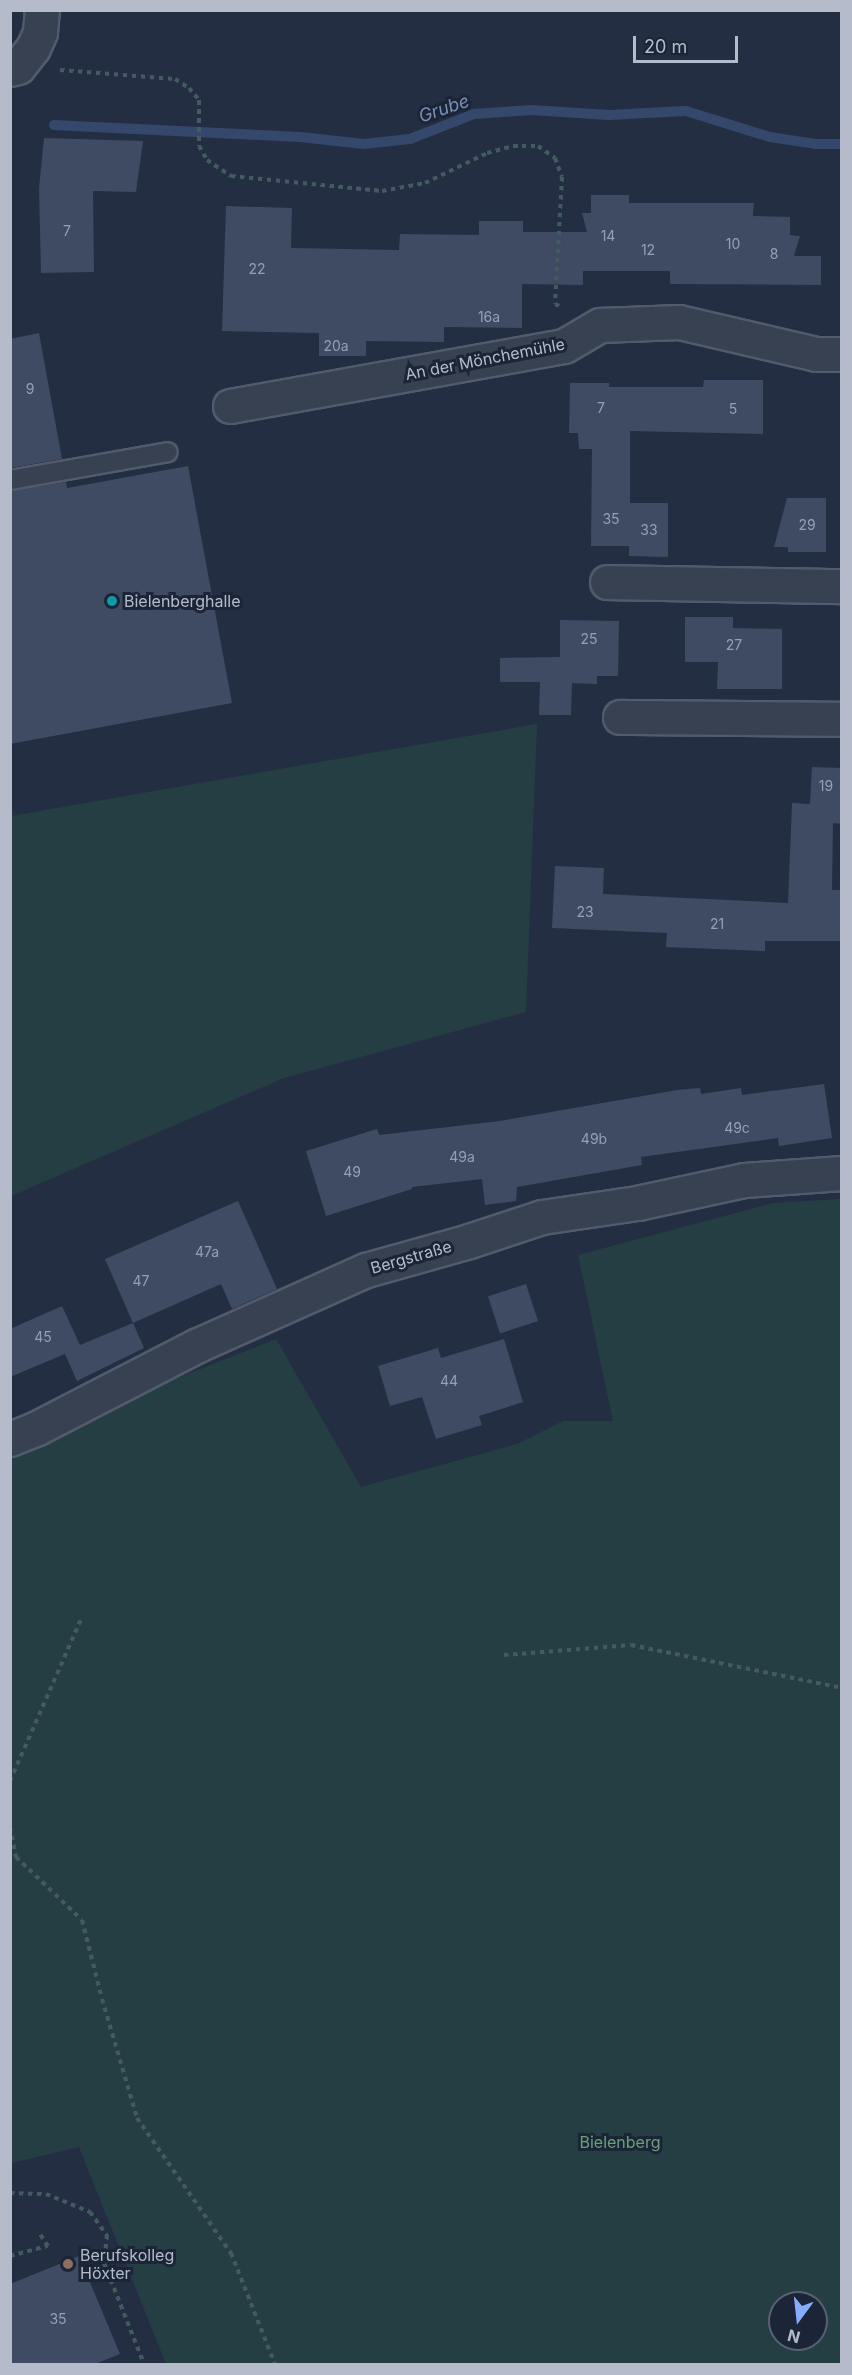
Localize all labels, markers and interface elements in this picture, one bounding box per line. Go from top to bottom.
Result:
scale bar [636,24,741,62]
text: 20 m [644,36,687,57]
water label: Grube [416,90,472,128]
house number: 7 [63,223,71,239]
house number: 14 [601,228,615,244]
house number: 10 [726,236,740,252]
house number: 12 [641,242,655,258]
house number: 8 [770,246,778,262]
house number: 22 [248,261,266,277]
house number: 16a [478,309,500,325]
street label: An der Mönchemühle [404,334,566,384]
house number: 20a [323,338,349,354]
house number: 9 [26,381,34,397]
house number: 7 [597,400,605,416]
house number: 5 [729,401,737,417]
house number: 35 [602,511,620,527]
house number: 29 [798,517,816,533]
house number: 33 [640,522,658,538]
place label: Bielenberghalle [124,591,241,611]
marker: Bielenberghalle [105,594,119,608]
house number: 25 [580,631,598,647]
house number: 27 [726,637,742,653]
house number: 19 [819,778,833,794]
house number: 23 [576,904,594,920]
house number: 21 [710,916,724,932]
house number: 49c [724,1120,750,1136]
house number: 49b [581,1131,607,1147]
house number: 49a [449,1149,475,1165]
house number: 49 [343,1164,361,1180]
street label: Bergstraße [368,1236,454,1278]
house number: 47a [195,1244,219,1260]
house number: 47 [133,1273,149,1289]
house number: 45 [34,1329,52,1345]
house number: 44 [440,1373,458,1389]
park label: Bielenberg [579,2132,661,2152]
place label: Berufskolleg Höxter [80,2245,174,2283]
marker: Berufskolleg Höxter [61,2257,75,2271]
north arrow [768,2291,828,2351]
house number: 35 [49,2311,67,2327]
text: N [785,2325,802,2348]

